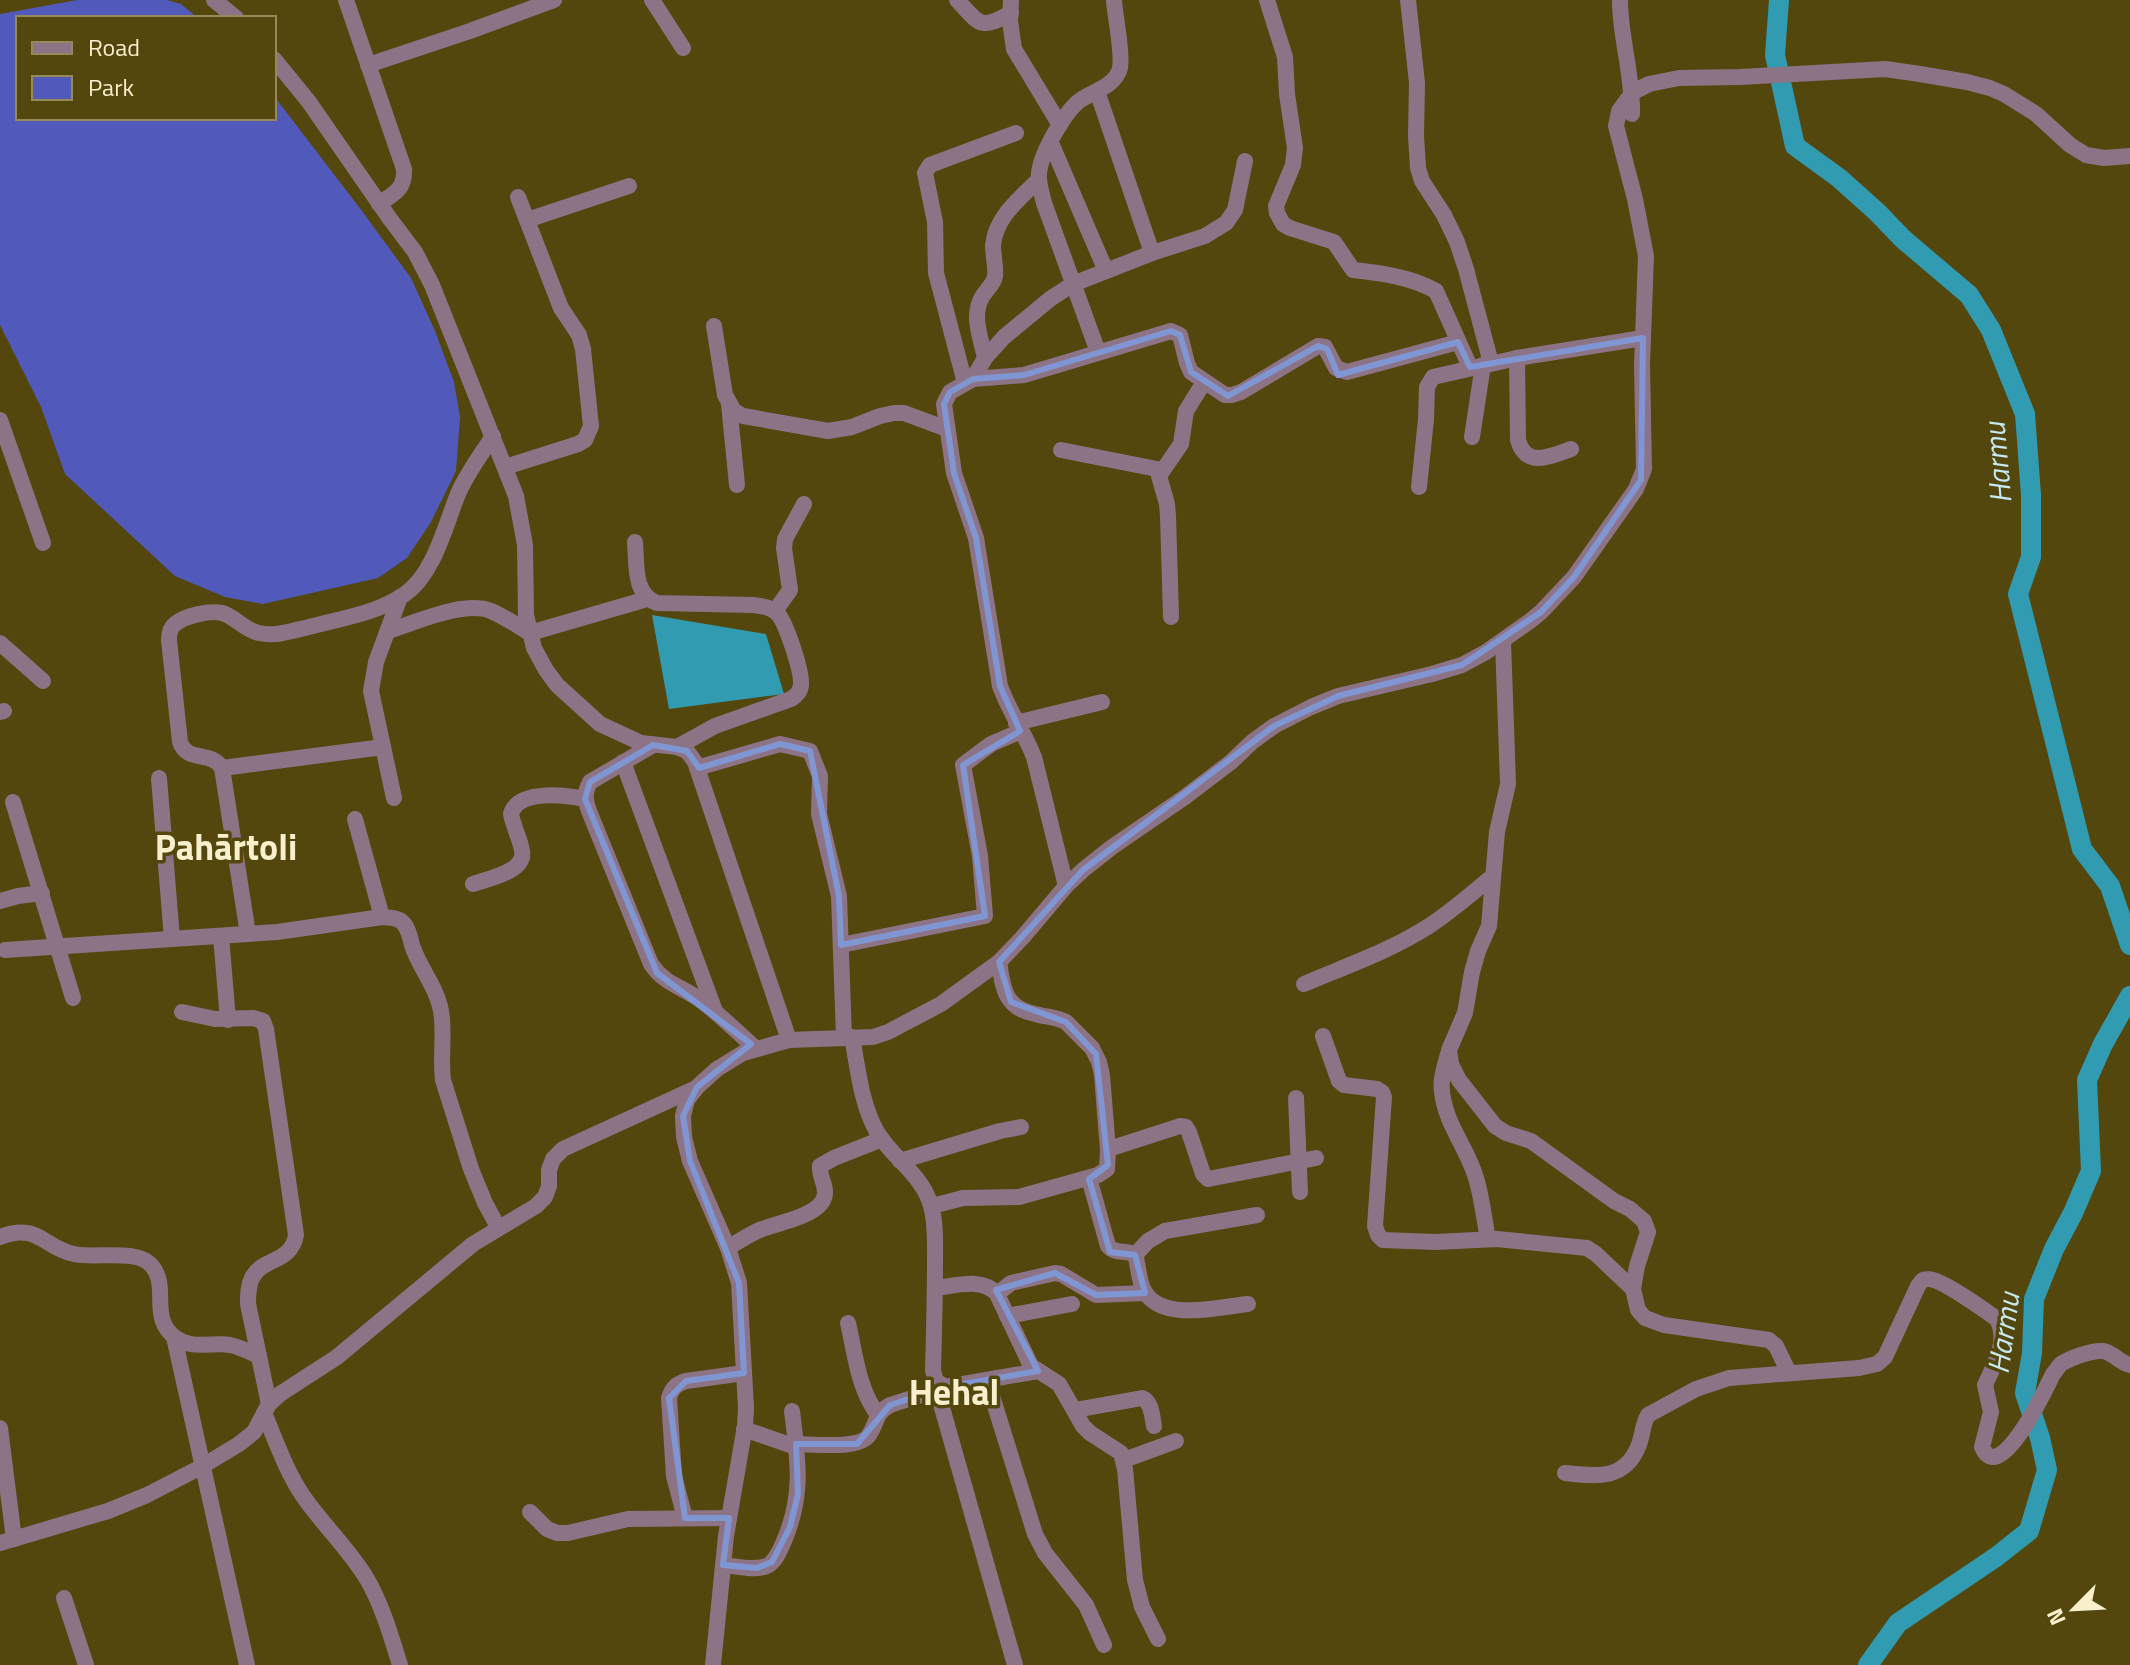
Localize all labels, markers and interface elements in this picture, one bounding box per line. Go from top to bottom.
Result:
legend [16,16,276,120]
text: Road [88,29,140,65]
text: Park [88,69,134,105]
water label: Harmu [1970,418,2023,505]
district label: Pahārtoli [155,819,297,874]
water label: Harmu [1975,1288,2032,1376]
district label: Hehal [909,1364,999,1419]
north arrow [2034,1569,2114,1649]
text: N [2037,1603,2074,1631]

